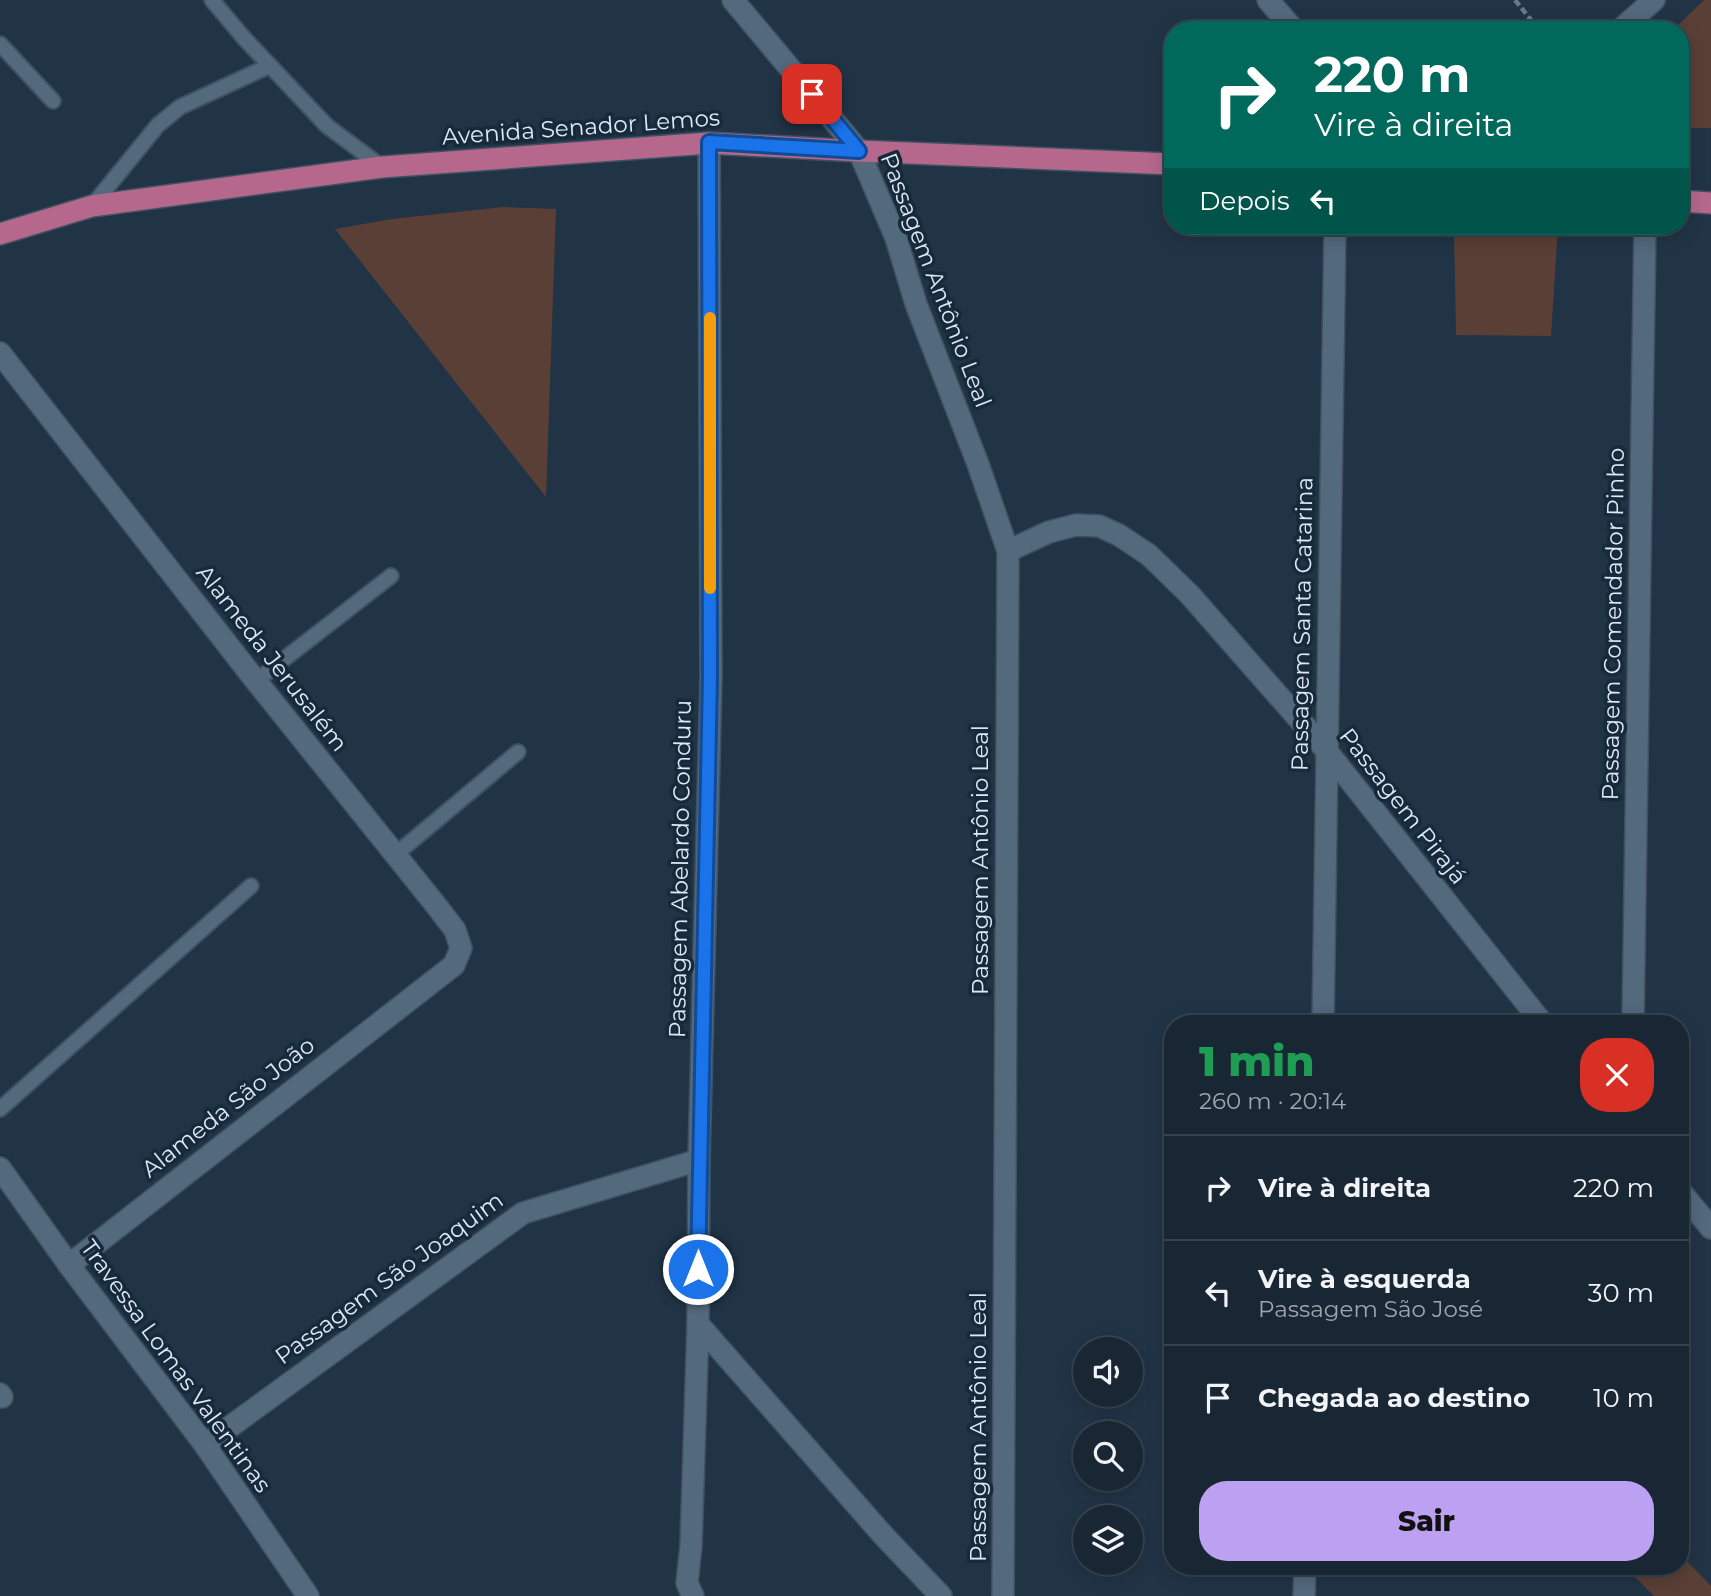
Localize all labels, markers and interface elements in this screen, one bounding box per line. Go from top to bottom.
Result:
text: 220 m [1314,45,1470,104]
icon: right [1199,49,1290,140]
pin [782,64,842,124]
icon: arrive [793,75,831,113]
street label: Avenida Senador Lemos [441,103,721,151]
text: Vire à direita [1314,105,1513,144]
street label: Passagem Antônio Leal [875,149,997,411]
icon: left [1304,182,1342,220]
text: Depois [1199,185,1290,217]
street label: Passagem Comendador Pinho [1596,448,1630,800]
street label: Passagem Santa Catarina [1285,477,1319,771]
street label: Alameda Jerusalém [190,559,354,757]
street label: Passagem Abelardo Conduru [663,700,697,1038]
street label: Passagem Pirajá [1333,722,1473,890]
street label: Passagem Antônio Leal [966,725,994,995]
street label: Alameda São João [136,1031,320,1183]
text: 1 min [1199,1035,1315,1087]
button: close [1580,1038,1654,1112]
text: 260 m · 20:14 [1199,1087,1346,1115]
icon: right [1199,1169,1237,1207]
text: Vire à direita [1258,1172,1431,1204]
text: 220 m [1573,1172,1654,1204]
street label: Passagem São Joaquim [269,1186,509,1370]
position arrow [661,1232,735,1306]
street label: Travessa Lomas Valentinas [75,1234,277,1498]
text: Vire à esquerda [1258,1263,1471,1295]
icon: left [1199,1274,1237,1312]
text: 30 m [1588,1277,1654,1309]
street label: Passagem Antônio Leal [964,1292,992,1562]
text: Passagem São José [1258,1295,1483,1323]
map controls [1073,1337,1143,1575]
button: sound [1073,1337,1143,1407]
icon: arrive [1199,1379,1237,1417]
text: Chegada ao destino [1258,1382,1530,1414]
text: 10 m [1593,1382,1654,1414]
button: search [1073,1421,1143,1491]
button: Sair [1199,1481,1654,1561]
button: layers [1073,1505,1143,1575]

